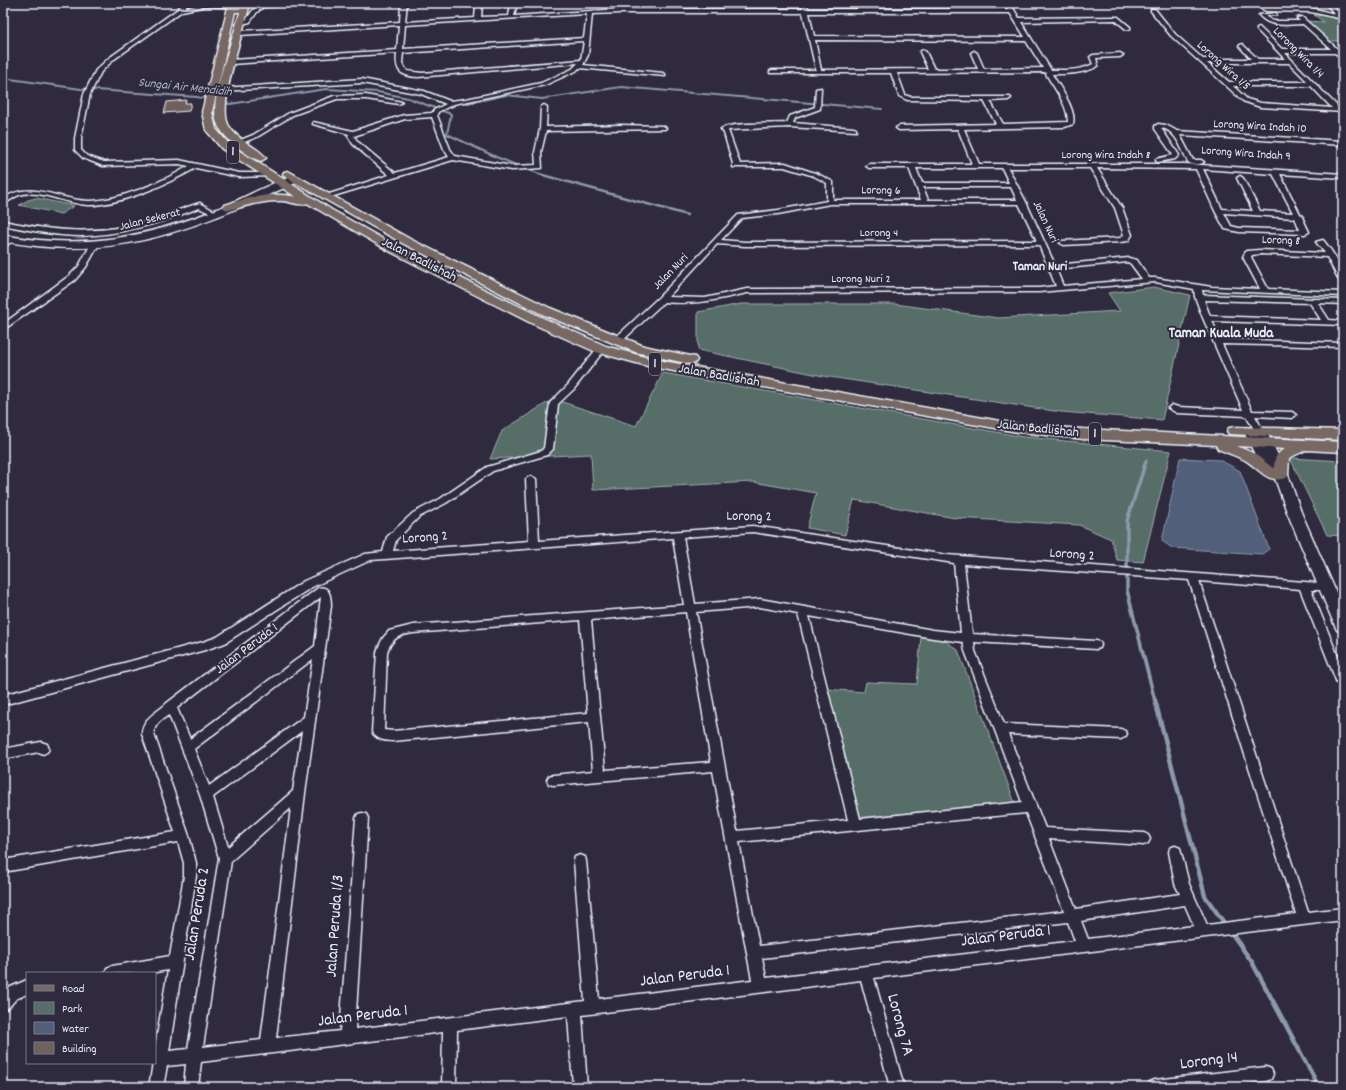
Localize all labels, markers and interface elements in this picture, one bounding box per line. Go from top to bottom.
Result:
street label: Lorong Wira 1/4 [1268,23,1328,83]
street label: Lorong Wira 1/5 [1192,37,1254,95]
water label: Sungai Air Mendidih [137,74,234,102]
street label: Lorong Wira Indah 10 [1213,116,1307,138]
road number: 1 [227,141,239,163]
street label: Lorong Wira Indah 9 [1201,142,1291,166]
street label: Lorong Wira Indah 8 [1061,147,1151,164]
street label: Lorong 6 [861,182,901,200]
street label: Jalan Nuri [1028,198,1062,246]
street label: Jalan Sekerat [118,204,183,236]
street label: Lorong 4 [860,225,898,242]
street label: Jalan Badlishah [378,232,460,288]
street label: Lorong 8 [1262,232,1301,250]
street label: Jalan Nuri [649,250,693,294]
district label: Taman Nuri [1013,258,1068,277]
street label: Lorong Nuri 2 [831,271,891,288]
district label: Taman Kuala Muda [1169,323,1274,345]
road number: 1 [649,353,661,375]
street label: Jalan Badlishah [677,359,761,393]
street label: Jalan Badlishah [996,415,1080,443]
road number: 1 [1089,423,1101,445]
street label: Lorong 2 [726,507,772,527]
street label: Lorong 2 [402,526,448,550]
street label: Lorong 2 [1049,543,1095,567]
street label: Jalan Peruda 1 [211,619,283,679]
street label: Jalan Peruda 2 [179,866,217,962]
street label: Jalan Peruda 1/3 [320,874,352,978]
street label: Jalan Peruda 1 [960,920,1052,954]
street label: Jalan Peruda 1 [639,960,731,994]
legend [26,972,156,1064]
text: Road [62,981,84,998]
street label: Lorong 7A [879,991,919,1059]
street label: Jalan Peruda 1 [317,1000,409,1034]
text: Park [62,1001,83,1018]
text: Water [62,1021,89,1038]
text: Building [62,1041,97,1058]
street label: Lorong 14 [1179,1047,1239,1077]

